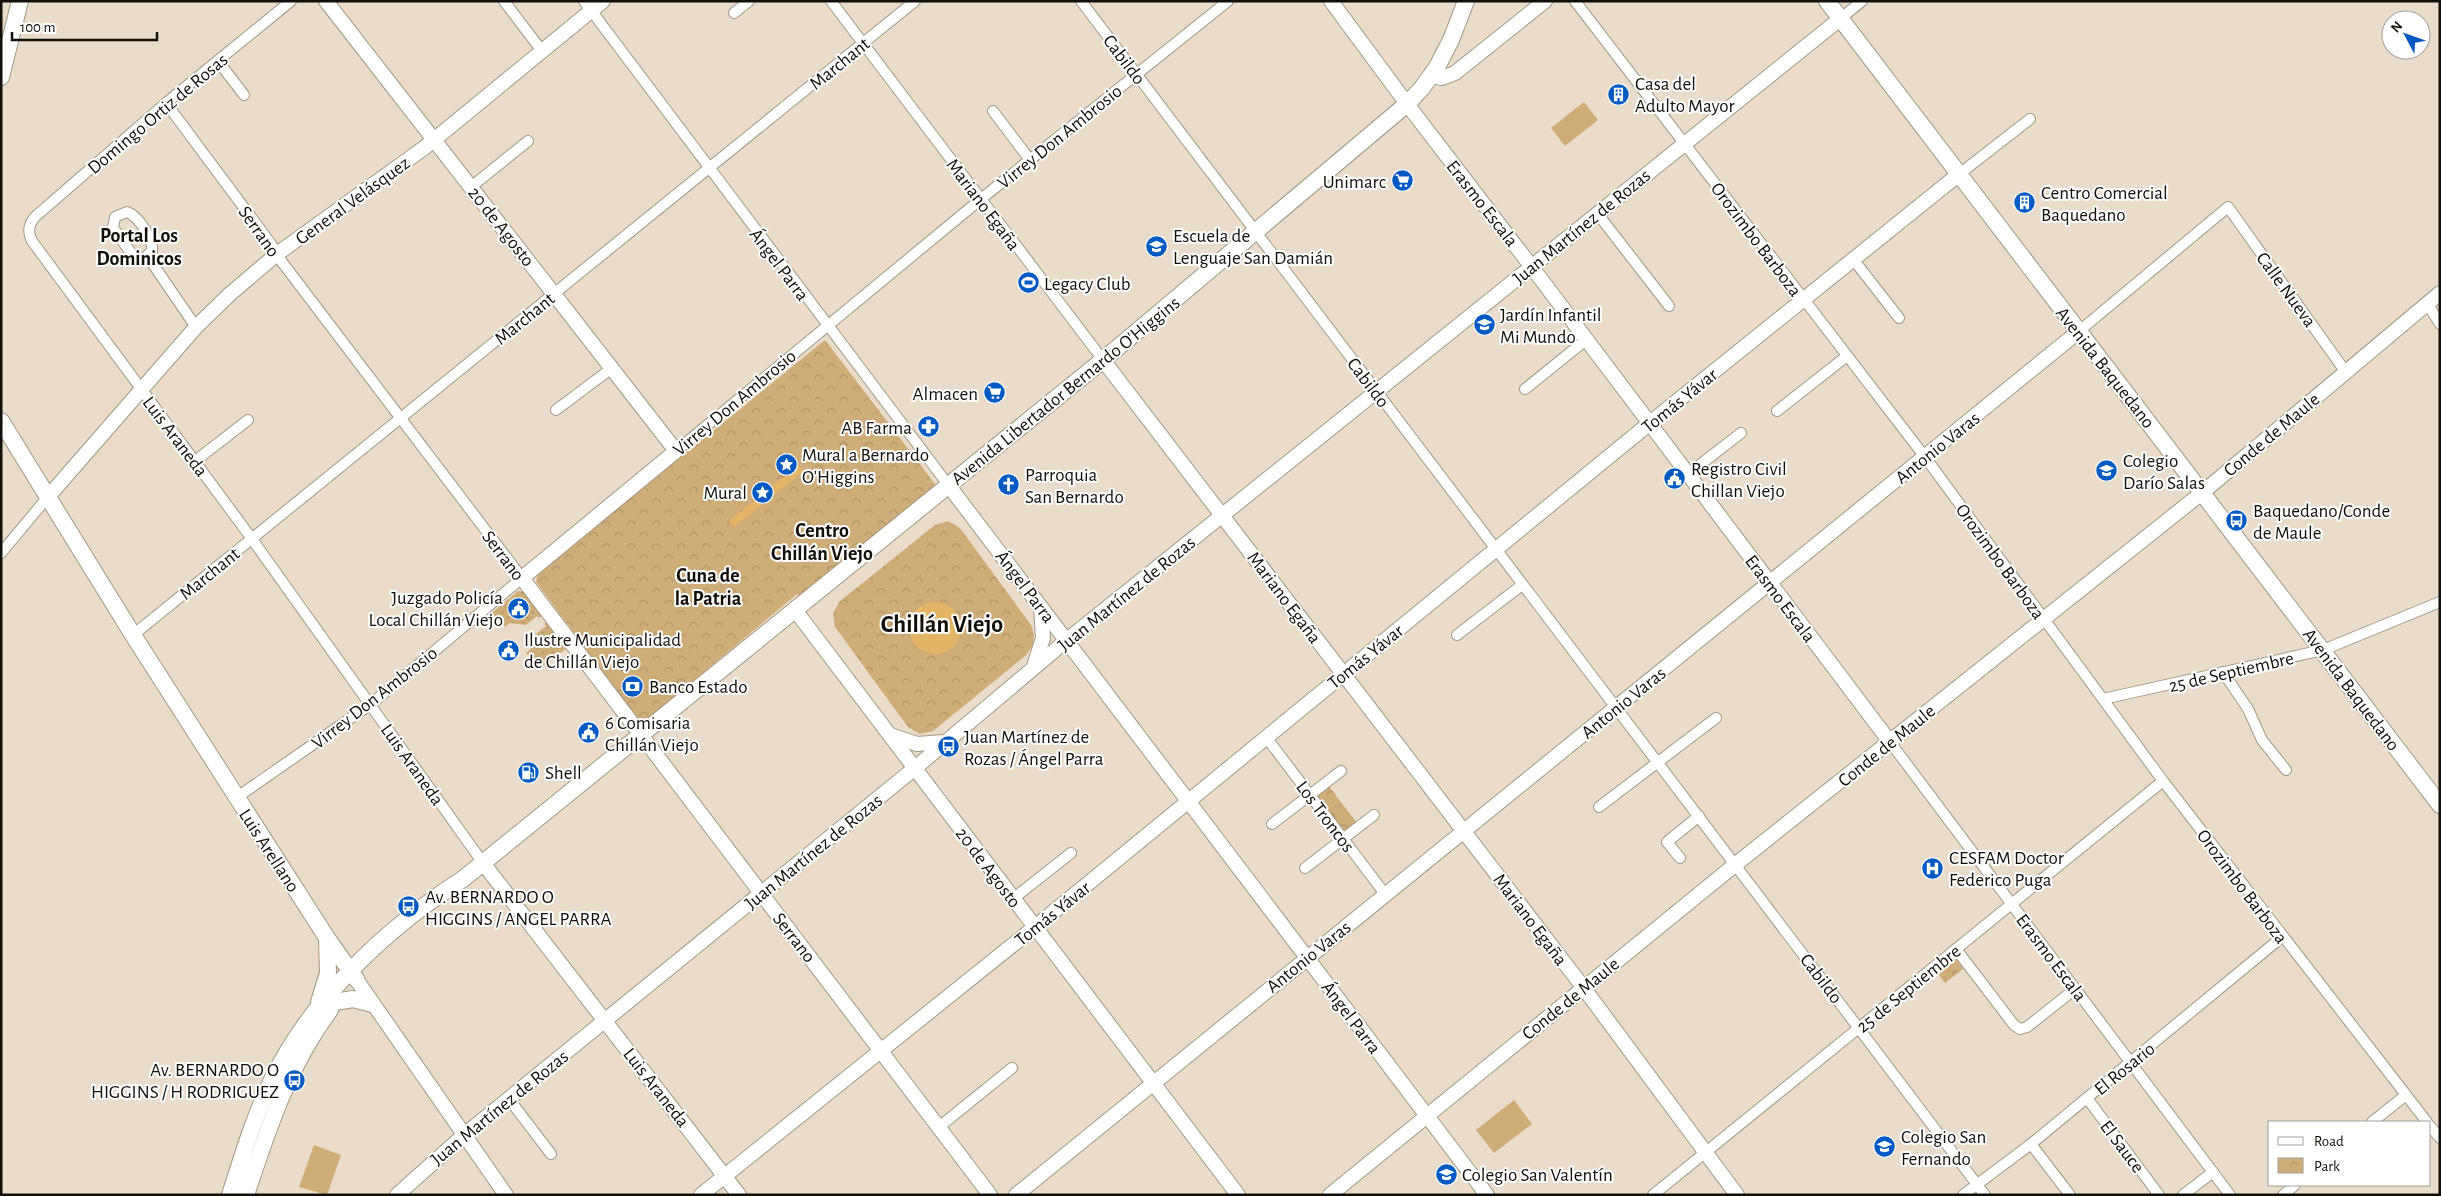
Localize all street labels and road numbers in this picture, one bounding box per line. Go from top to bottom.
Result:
street label: Cabildo [1099,31,1149,88]
street label: Marchant [806,34,874,94]
street label: Domingo Ortiz de Rosas [84,50,232,178]
street label: Virrey Don Ambrosio [994,81,1126,193]
street label: General Velásquez [292,153,414,249]
street label: Mariano Egaña [942,155,1023,255]
street label: Erasmo Escala [1442,157,1521,251]
street label: Juan Martínez de Rozas [1510,166,1654,288]
street label: Orozimbo Barboza [1707,179,1805,301]
street label: 20 de Agosto [464,184,538,270]
street label: Serrano [235,203,283,261]
street label: Ángel Parra [746,224,814,305]
street label: Calle Nueva [2252,249,2319,331]
street label: Marchant [491,289,559,349]
street label: Avenida Libertador Bernardo O'Higgins [948,293,1184,489]
street label: Avenida Baquedano [2052,304,2158,432]
street label: Virrey Don Ambrosio [670,346,800,460]
street label: Cabildo [1343,354,1393,411]
street label: Tomás Yávar [1639,365,1721,437]
street label: Conde de Maule [2220,390,2324,481]
street label: Luis Araneda [139,393,211,481]
street label: Antonio Varas [1892,409,1984,488]
street label: Orozimbo Barboza [1952,501,2048,623]
street label: Serrano [478,527,528,584]
street label: Juan Martínez de Rozas [1055,533,1199,655]
street label: Marchant [176,544,244,604]
street label: Ángel Parra [992,546,1060,627]
street label: Mariano Egaña [1243,548,1324,648]
street label: Erasmo Escala [1741,552,1819,646]
street label: Tomás Yávar [1325,621,1407,693]
street label: Avenida Baquedano [2299,625,2403,755]
street label: Virrey Don Ambrosio [308,643,441,753]
street label: 25 de Septiembre [2167,649,2296,696]
street label: Antonio Varas [1578,664,1670,743]
street label: Conde de Maule [1835,701,1939,791]
street label: Luis Araneda [377,721,447,809]
street label: Los Troncos [1292,778,1358,856]
street label: Juan Martínez de Rozas [742,791,886,913]
street label: Luis Arellano [235,806,303,896]
street label: 20 de Agosto [952,824,1024,912]
street label: Orozimbo Barboza [2193,826,2291,948]
street label: Mariano Egaña [1489,870,1570,970]
street label: Tomás Yávar [1012,878,1094,950]
street label: Serrano [769,910,819,966]
street label: Erasmo Escala [2012,911,2090,1005]
street label: Antonio Varas [1263,918,1355,997]
street label: 25 de Septiembre [1853,942,1964,1037]
street label: Cabildo [1796,950,1846,1007]
street label: Conde de Maule [1519,954,1623,1044]
street label: Ángel Parra [1318,977,1386,1058]
street label: El Rosario [2091,1039,2159,1099]
street label: Luis Araneda [619,1045,693,1131]
street label: Juan Martínez de Rozas [428,1047,572,1169]
street label: El Sauce [2096,1117,2147,1177]

